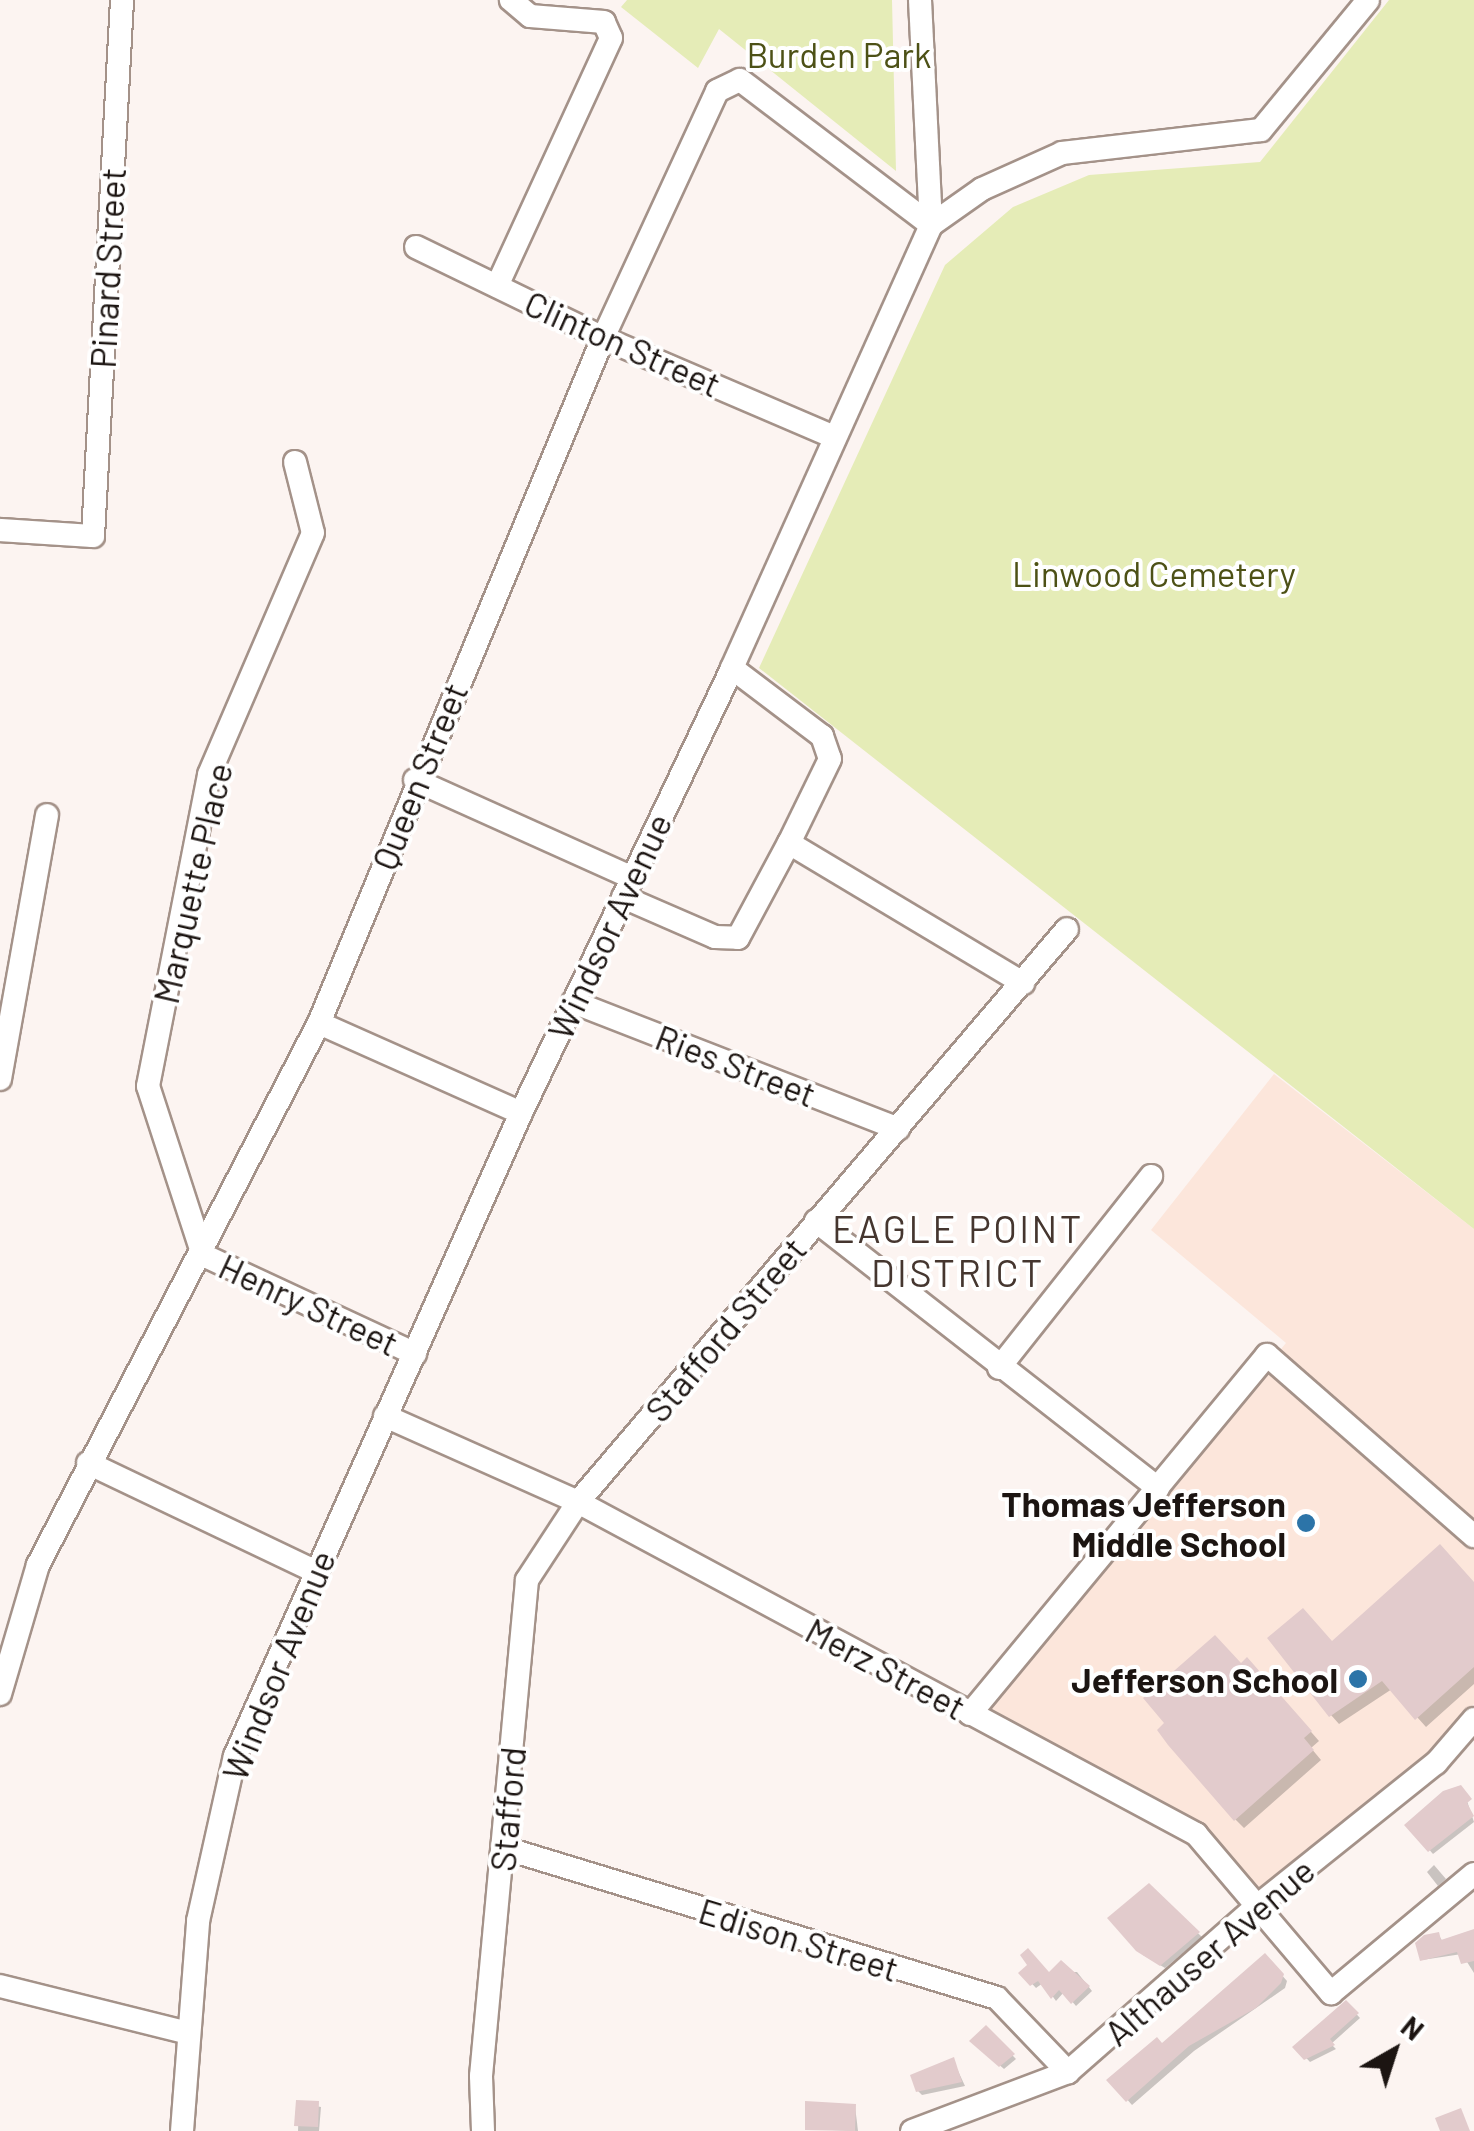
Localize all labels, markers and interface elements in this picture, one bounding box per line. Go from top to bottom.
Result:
park label: Burden Park [746,33,932,75]
street label: Pinard Street [81,167,133,369]
street label: Clinton Street [519,281,727,405]
park label: Linwood Cemetery [1012,552,1296,594]
street label: Queen Street [363,677,475,875]
street label: Marquette Place [144,759,240,1007]
street label: Windsor Avenue [538,806,680,1046]
street label: Ries Street [650,1015,822,1115]
district label: EAGLE POINT DISTRICT [832,1206,1084,1296]
street label: Stafford Street [636,1228,814,1430]
street label: Henry Street [213,1244,405,1364]
place label: Thomas Jefferson Middle School [1001,1482,1286,1564]
marker: Thomas Jefferson Middle School [1295,1512,1317,1534]
street label: Windsor Avenue [213,1544,343,1786]
street label: Merz Street [799,1608,973,1728]
place label: Jefferson School [1071,1658,1338,1700]
marker: Jefferson School [1347,1668,1369,1690]
street label: Stafford [481,1745,533,1873]
street label: Althauser Avenue [1096,1849,1322,2053]
street label: Edison Street [694,1889,904,1989]
north arrow [1344,2001,1444,2101]
text: N [1395,2009,1431,2047]

